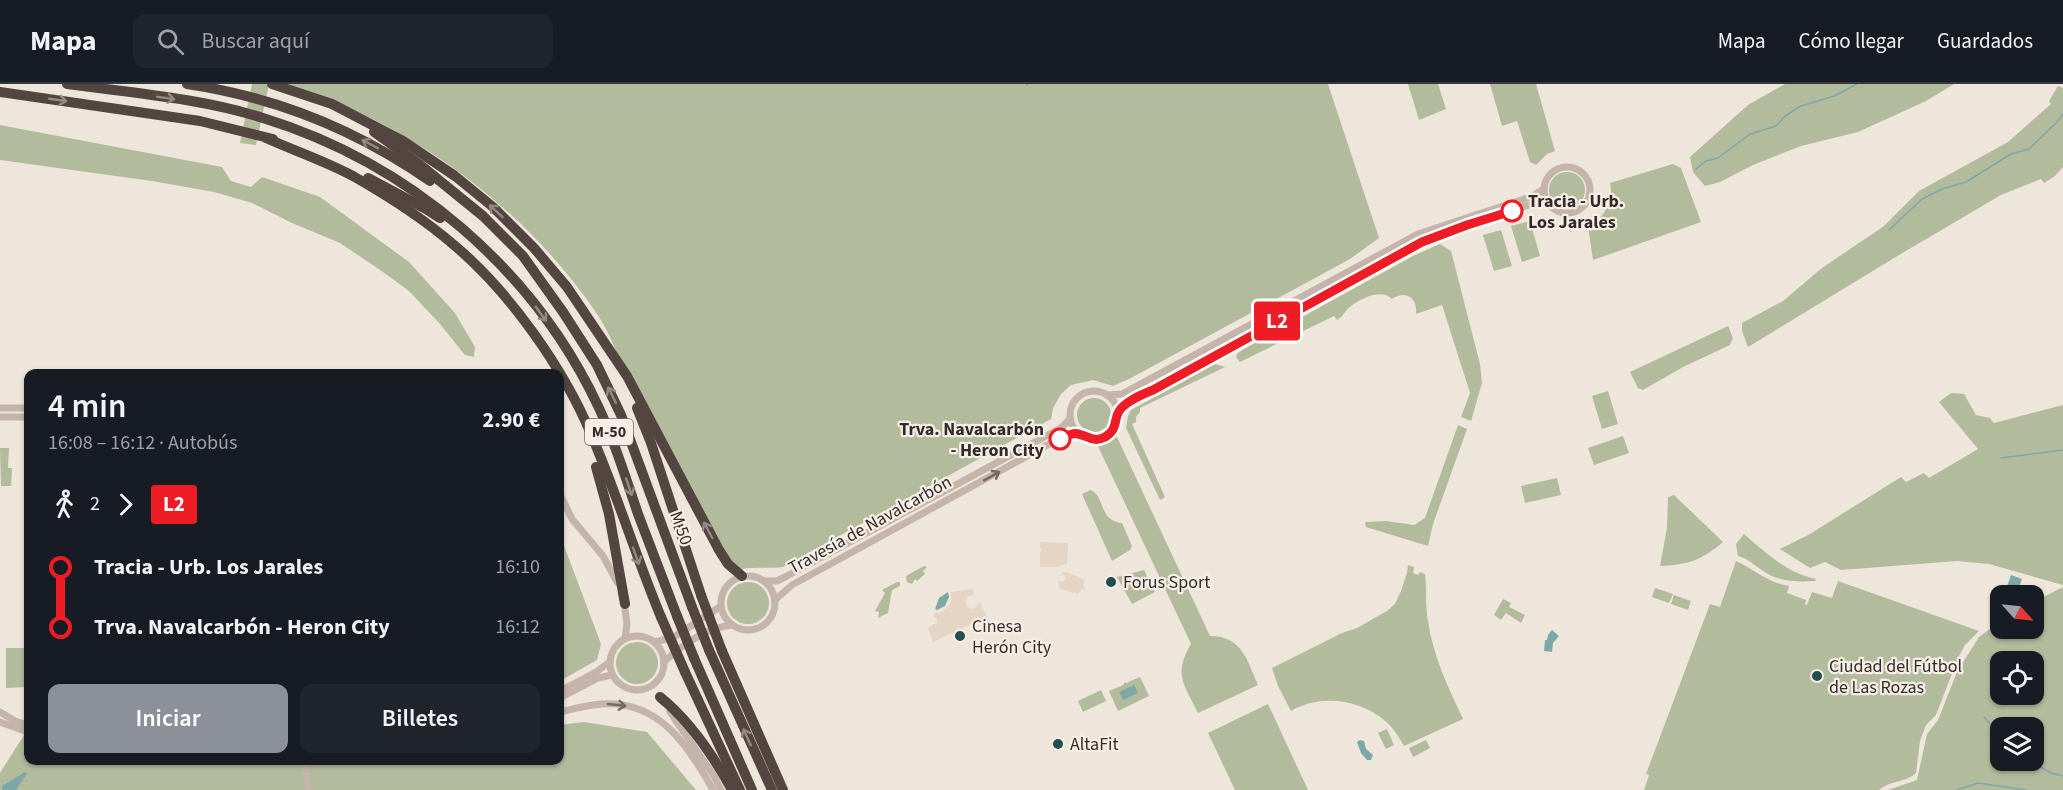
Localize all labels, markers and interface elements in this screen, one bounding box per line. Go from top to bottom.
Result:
search box [133,14,553,68]
text: Mapa [30,21,97,61]
icon: search [154,25,187,58]
text: Buscar aquí [202,25,309,57]
text: Mapa [1718,26,1766,56]
text: Cómo llegar [1799,26,1904,56]
text: Guardados [1937,26,2033,56]
one-way arrow [156,93,176,104]
one-way arrow [48,95,67,106]
one-way arrow [362,138,379,150]
place label: Tracia - Urb. Los Jarales [1528,189,1624,235]
marker: Tracia - Urb. Los Jarales [1501,200,1523,222]
one-way arrow [488,204,503,218]
line badge: L2 [1250,302,1304,340]
one-way arrow [535,305,547,321]
text: L2 [1266,306,1288,336]
text: 4 min [48,383,126,430]
one-way arrow [605,387,617,405]
text: 2.90 € [483,404,540,436]
place label: Trva. Navalcarbón - Heron City [899,417,1045,463]
road number: M-50 [585,419,633,445]
marker: Trva. Navalcarbón - Heron City [1049,428,1071,450]
text: 16:08 – 16:12 · Autobús [48,429,237,457]
street label: Travesía de Navalcarbón [784,470,956,580]
one-way arrow [983,470,1000,482]
one-way arrow [624,477,635,496]
icon: walk [48,488,81,521]
icon: forward [109,488,142,521]
text: L2 [163,489,185,519]
text: 2 [90,490,100,518]
street label: M 50 [663,507,699,549]
one-way arrow [702,521,713,539]
one-way arrow [631,546,642,565]
text: Tracia - Urb. Los Jarales [94,551,323,583]
text: 16:10 [495,553,540,581]
place label: Forus Sport [1123,570,1210,595]
marker: Forus Sport [1104,575,1118,589]
north arrow [1990,585,2044,639]
map controls [1990,585,2044,771]
text: Trva. Navalcarbón - Heron City [94,611,390,643]
text: 16:12 [495,613,540,641]
place label: Cinesa Herón City [972,614,1052,660]
marker: Cinesa Herón City [953,629,967,643]
button: locate [1990,651,2044,705]
place label: Ciudad del Fútbol de Las Rozas [1829,654,1962,700]
marker: Ciudad del Fútbol de Las Rozas [1810,669,1824,683]
button: Iniciar [48,684,288,753]
button: Billetes [300,684,540,753]
one-way arrow [607,700,626,711]
button: layers [1990,717,2044,771]
one-way arrow [741,728,753,746]
place label: AltaFit [1070,732,1119,757]
marker: AltaFit [1051,737,1065,751]

